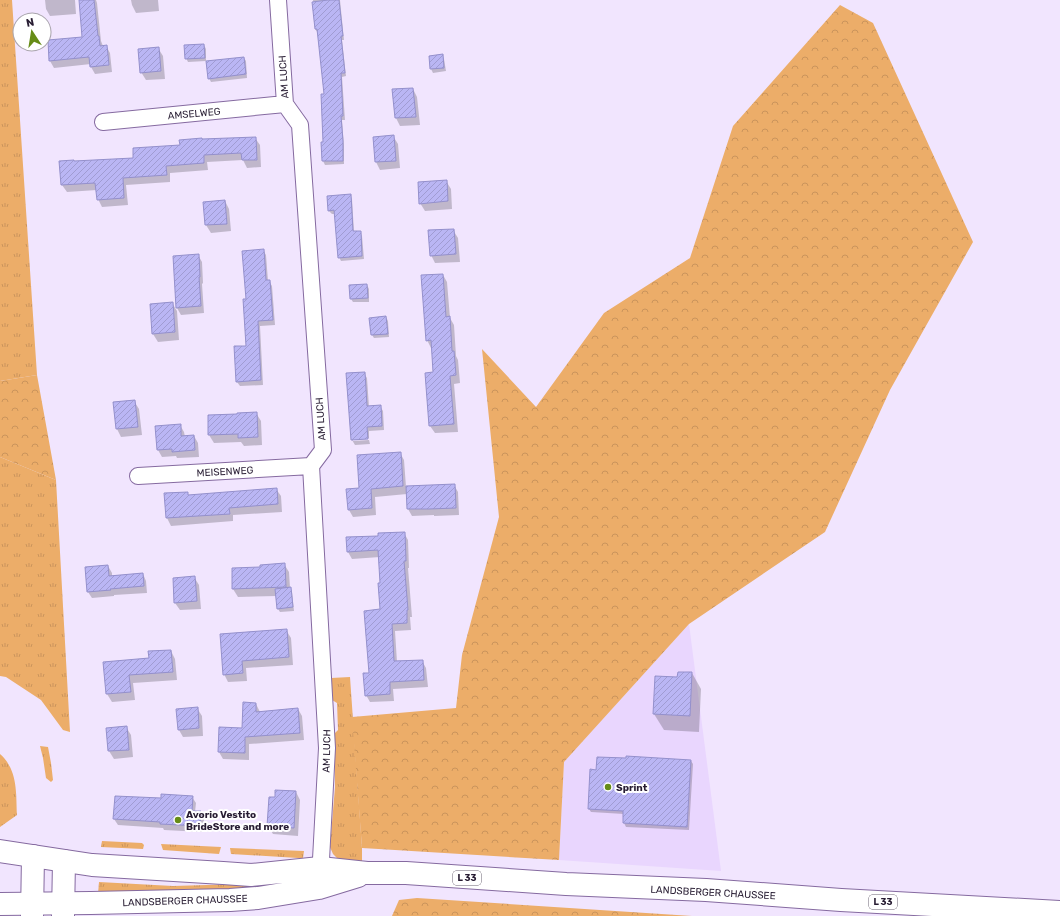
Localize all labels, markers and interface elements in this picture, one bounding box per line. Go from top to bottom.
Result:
north arrow [12,12,52,52]
text: N [25,16,35,30]
street label: AM LUCH [276,55,291,99]
street label: AMSELWEG [167,106,221,122]
street label: AM LUCH [313,397,328,441]
street label: MEISENWEG [196,465,254,479]
street label: AM LUCH [321,729,333,773]
marker: Sprint [603,782,613,792]
place label: Sprint [616,782,648,794]
place label: Avorio Vestito BrideStore and more [186,809,289,833]
marker: Avorio Vestito BrideStore and more [173,815,183,825]
road number: L 33 [453,871,481,885]
street label: LANDSBERGER CHAUSSEE [650,884,776,902]
street label: LANDSBERGER CHAUSSEE [122,893,248,909]
road number: L 33 [869,895,897,909]

